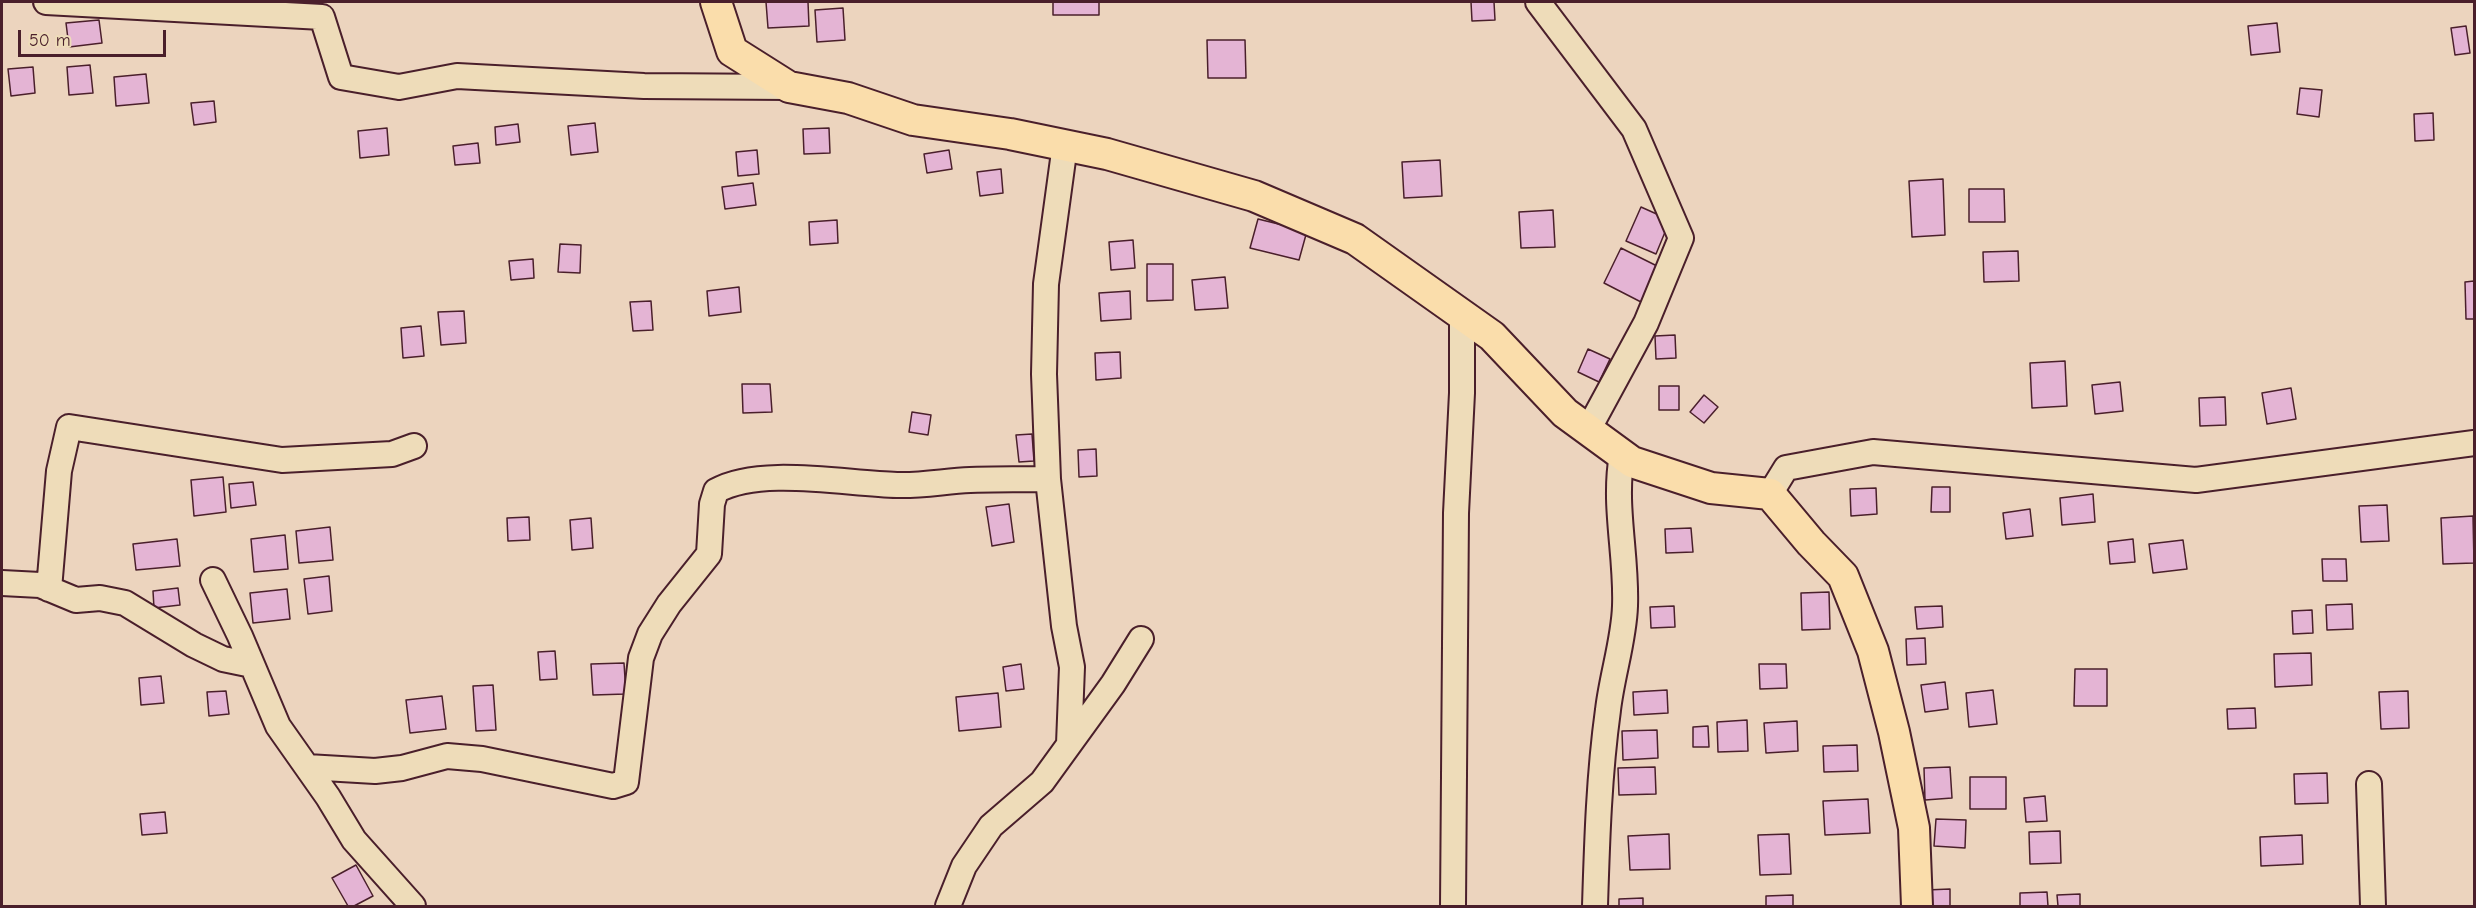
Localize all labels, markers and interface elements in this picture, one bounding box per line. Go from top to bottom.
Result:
scale bar [21,18,170,56]
text: 50 m [29,30,71,51]

